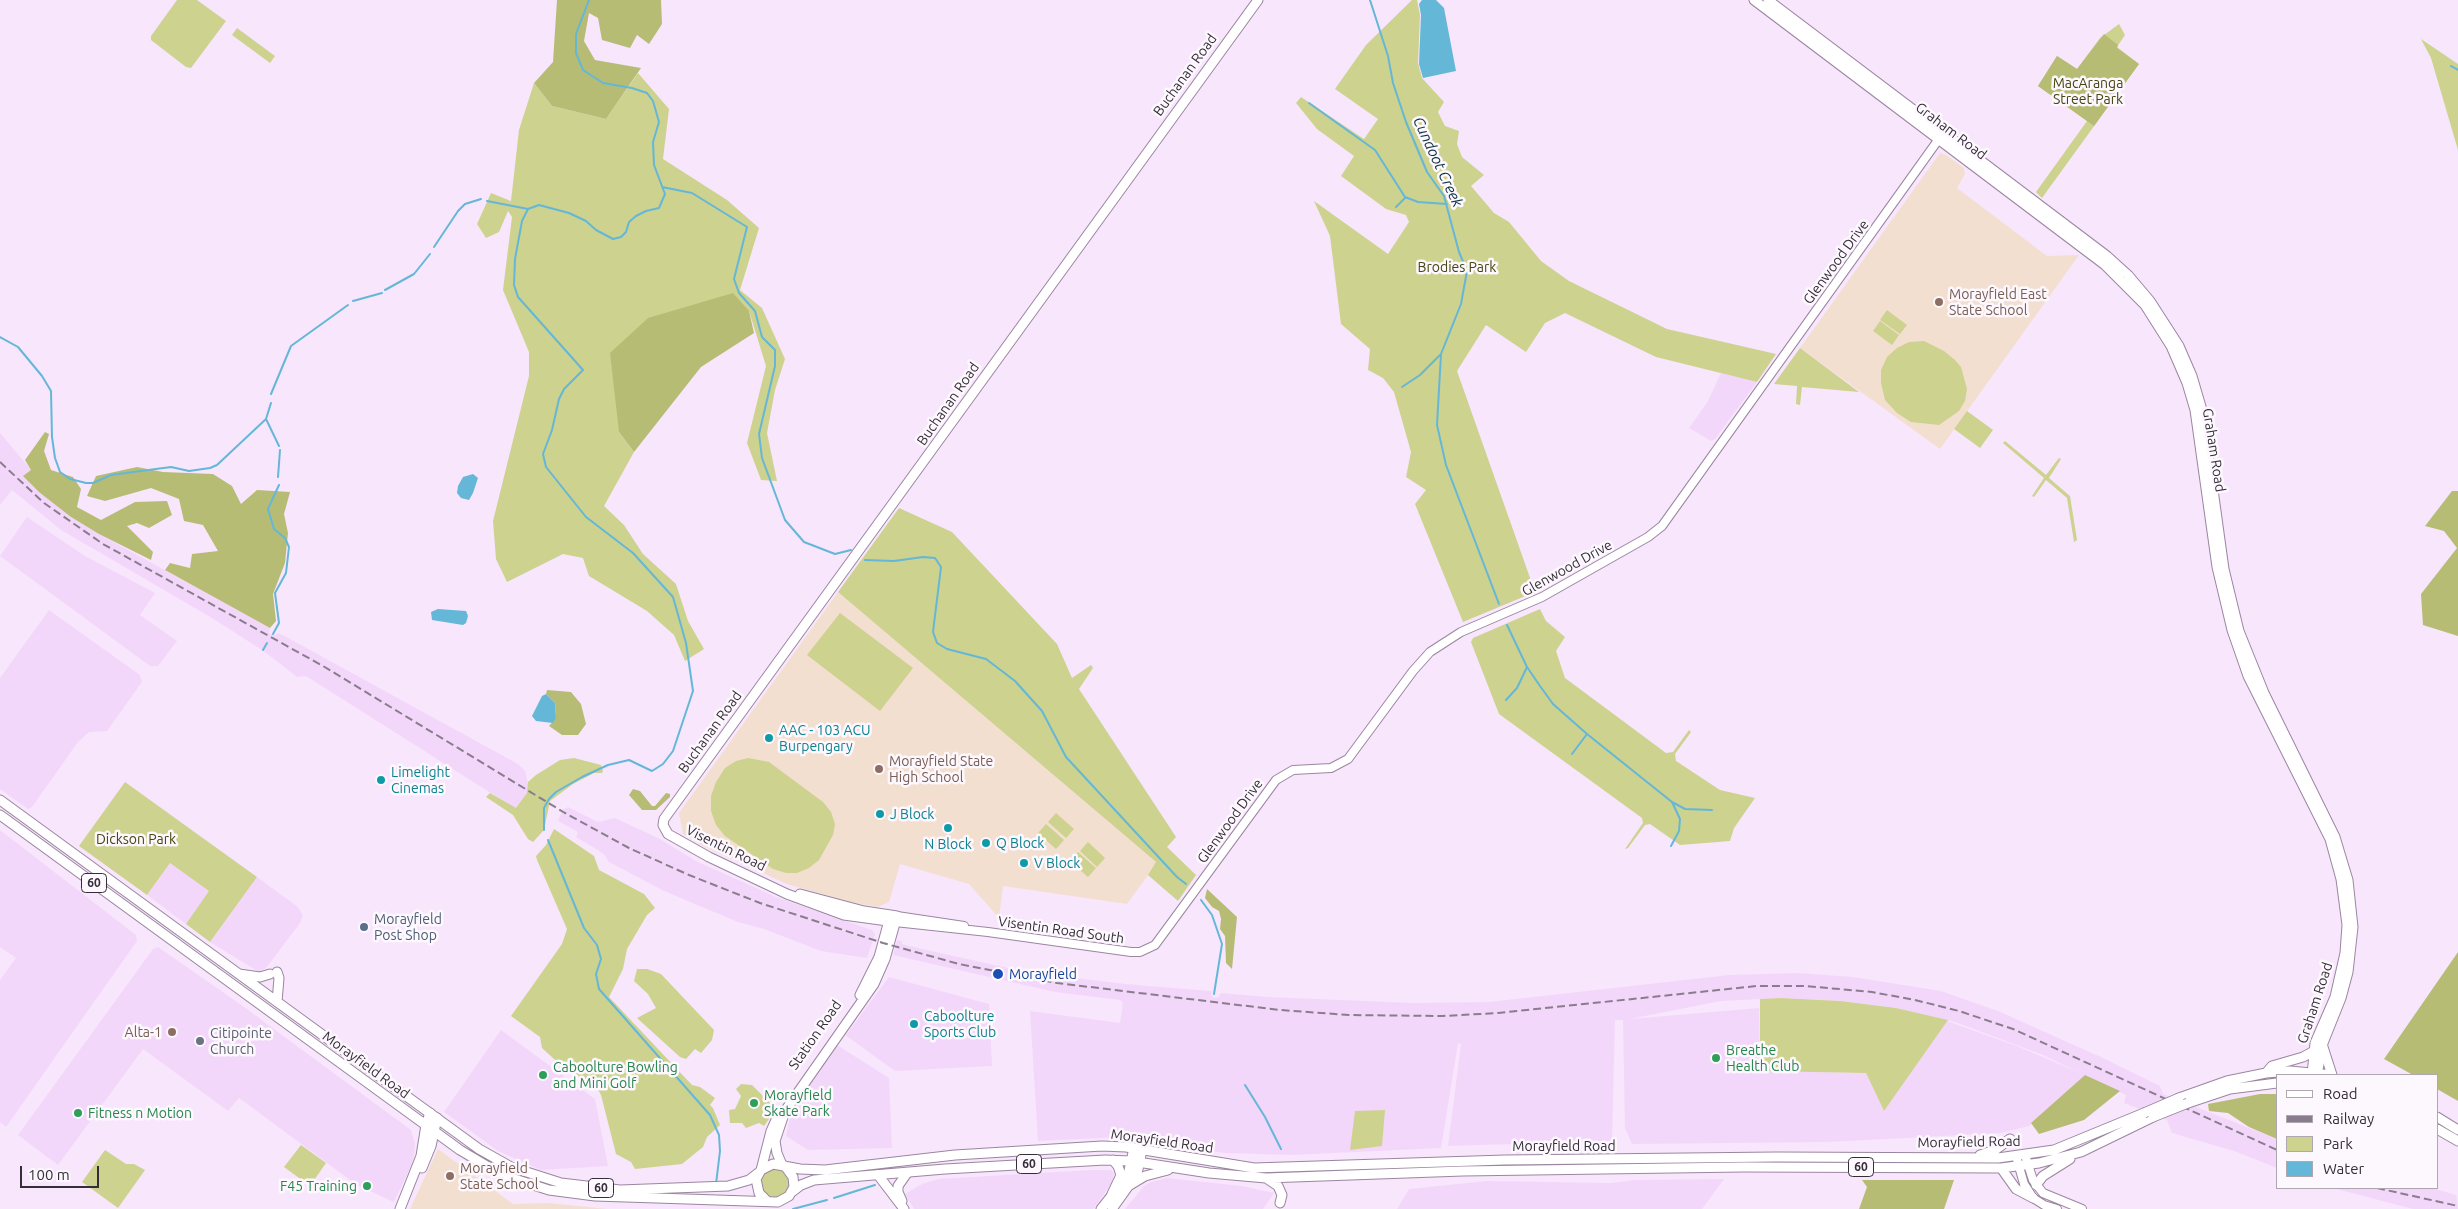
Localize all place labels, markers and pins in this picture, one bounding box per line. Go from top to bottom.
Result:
place label: Morayfield East State School [1949,286,2047,318]
marker: Morayfield East State School [1933,296,1945,308]
place label: AAC - 103 ACU Burpengary [779,722,871,754]
marker: AAC - 103 ACU Burpengary [763,732,775,744]
place label: Morayfield State High School [889,753,993,786]
marker: Morayfield State High School [873,763,885,775]
place label: Limelight Cinemas [391,764,450,796]
marker: Limelight Cinemas [375,774,387,786]
place label: J Block [890,806,934,822]
marker: J Block [874,808,886,820]
marker: N Block [942,822,954,834]
place label: Q Block [996,835,1044,851]
place label: N Block [924,836,972,852]
marker: Q Block [980,837,992,849]
place label: V Block [1034,855,1080,871]
marker: V Block [1018,857,1030,869]
place label: Morayfield Post Shop [374,911,442,944]
marker: Morayfield Post Shop [358,921,370,933]
place label: Morayfield [1009,966,1077,982]
marker: Morayfield [991,967,1005,981]
place label: Caboolture Sports Club [924,1008,996,1040]
marker: Caboolture Sports Club [908,1018,920,1030]
place label: Alta-1 [125,1024,162,1040]
place label: Citipointe Church [210,1025,272,1058]
marker: Alta-1 [166,1026,178,1038]
marker: Citipointe Church [194,1035,206,1047]
place label: Breathe Health Club [1726,1042,1799,1074]
marker: Breathe Health Club [1710,1052,1722,1064]
place label: Caboolture Bowling and Mini Golf [553,1059,678,1092]
marker: Caboolture Bowling and Mini Golf [537,1069,549,1081]
place label: Morayfield Skate Park [764,1087,832,1120]
marker: Morayfield Skate Park [748,1097,760,1109]
place label: Fitness n Motion [88,1105,192,1121]
marker: Fitness n Motion [72,1107,84,1119]
place label: Morayfield State School [460,1160,538,1192]
marker: Morayfield State School [444,1170,456,1182]
place label: F45 Training [280,1178,357,1194]
marker: F45 Training [361,1180,373,1192]

